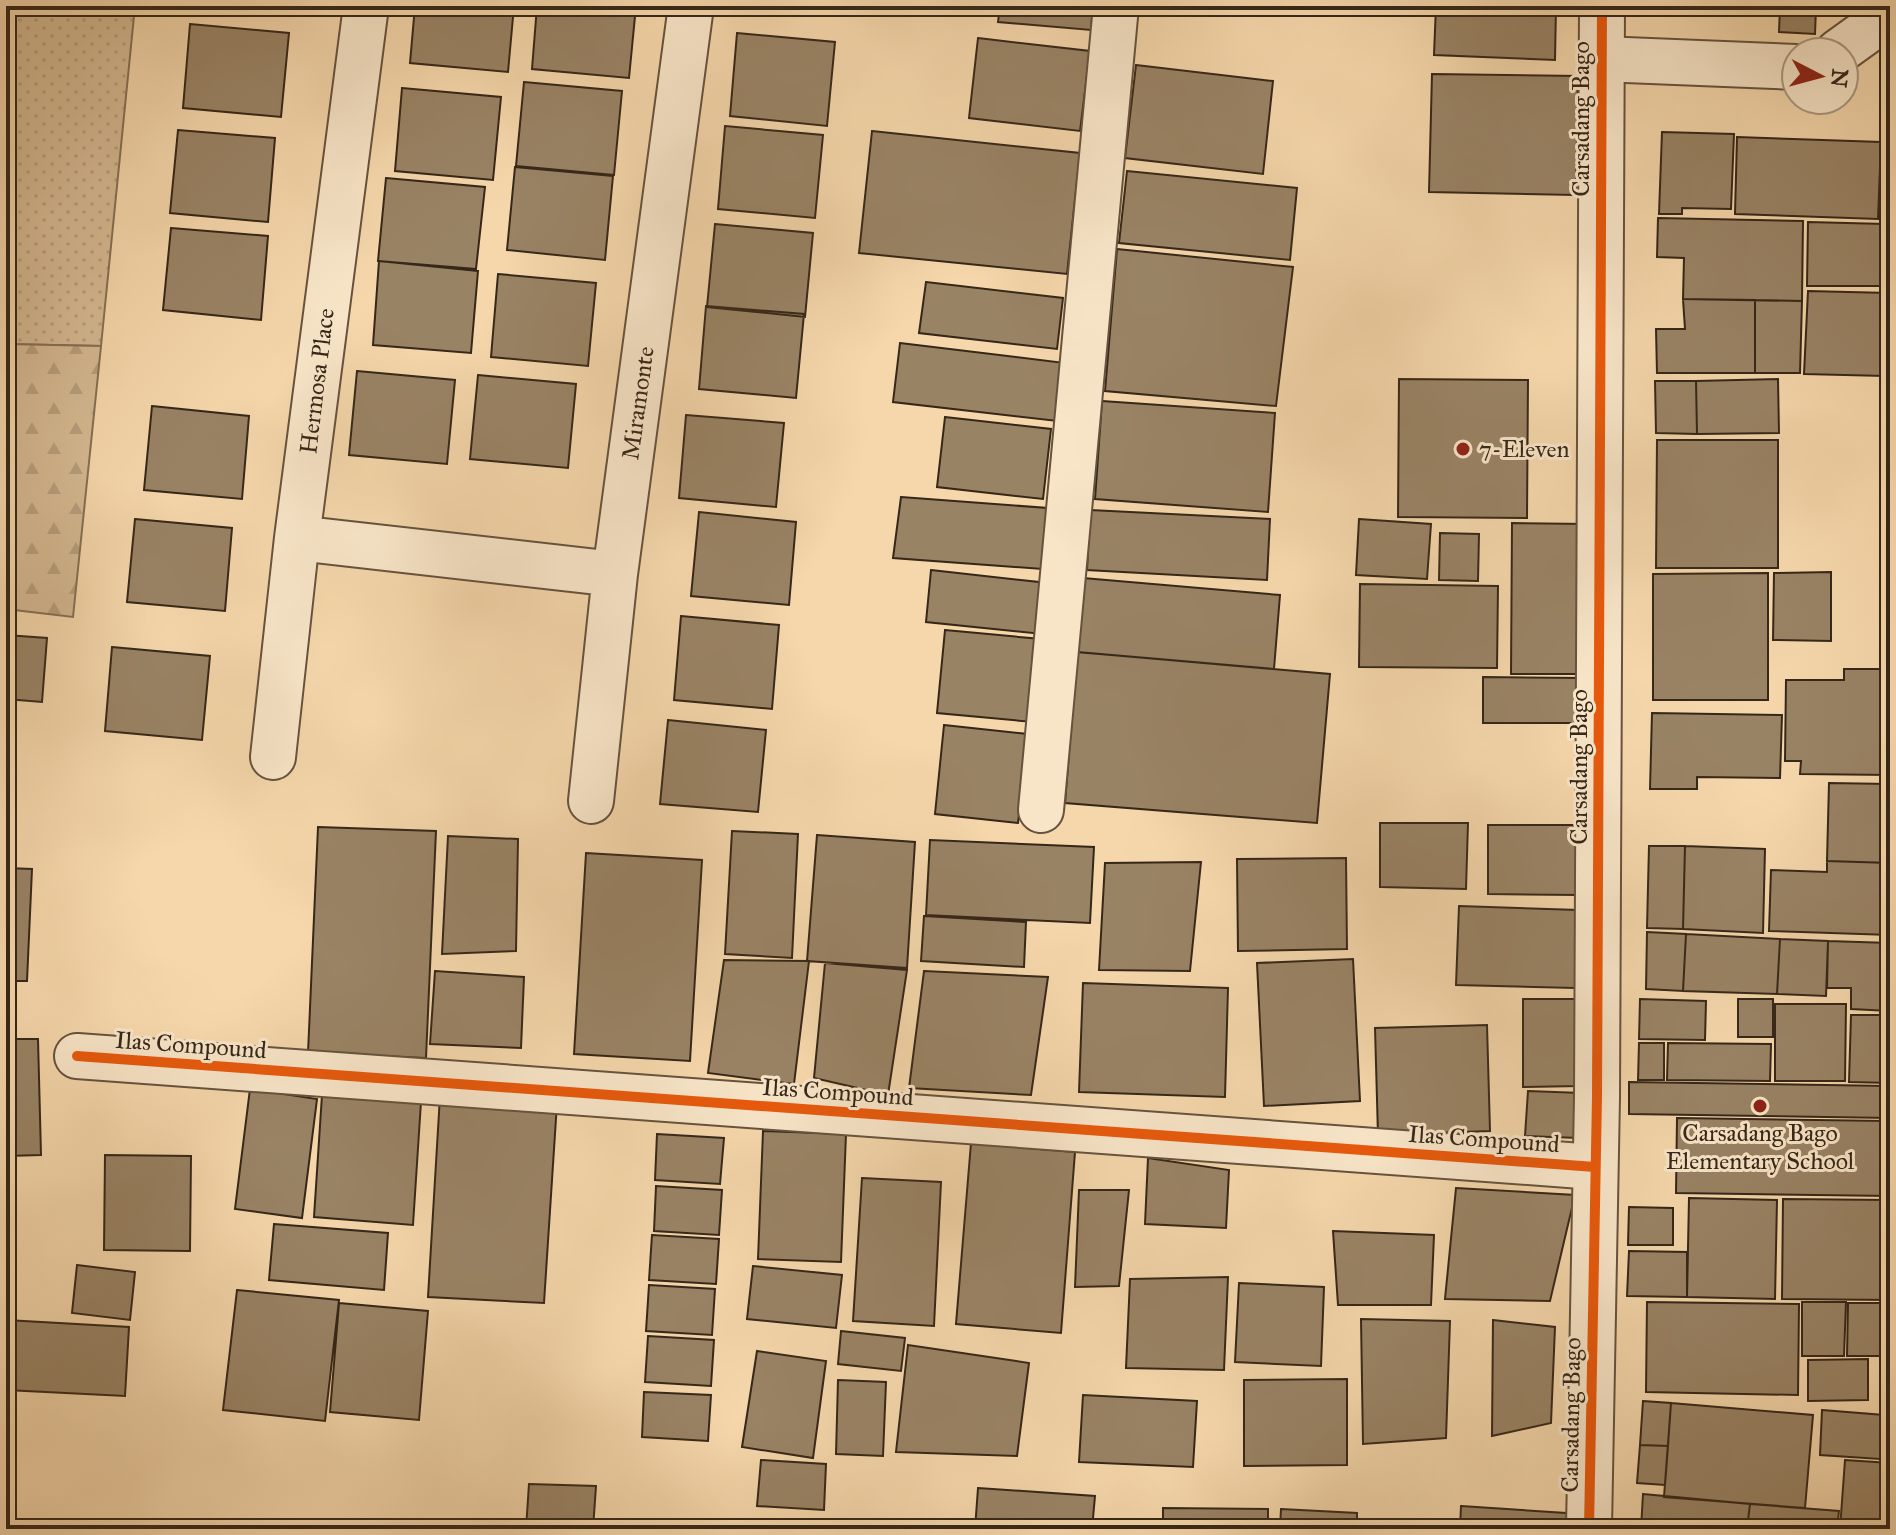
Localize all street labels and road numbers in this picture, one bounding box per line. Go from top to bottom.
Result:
street label: Carsadang Bago [1566,41,1596,197]
street label: Hermosa Place [293,307,341,455]
street label: Miramonte [615,344,661,462]
street label: Carsadang Bago [1564,689,1594,845]
street label: Ilas Compound [114,1025,268,1065]
street label: Ilas Compound [761,1072,915,1112]
street label: Ilas Compound [1407,1119,1561,1159]
street label: Carsadang Bago [1555,1337,1587,1493]

